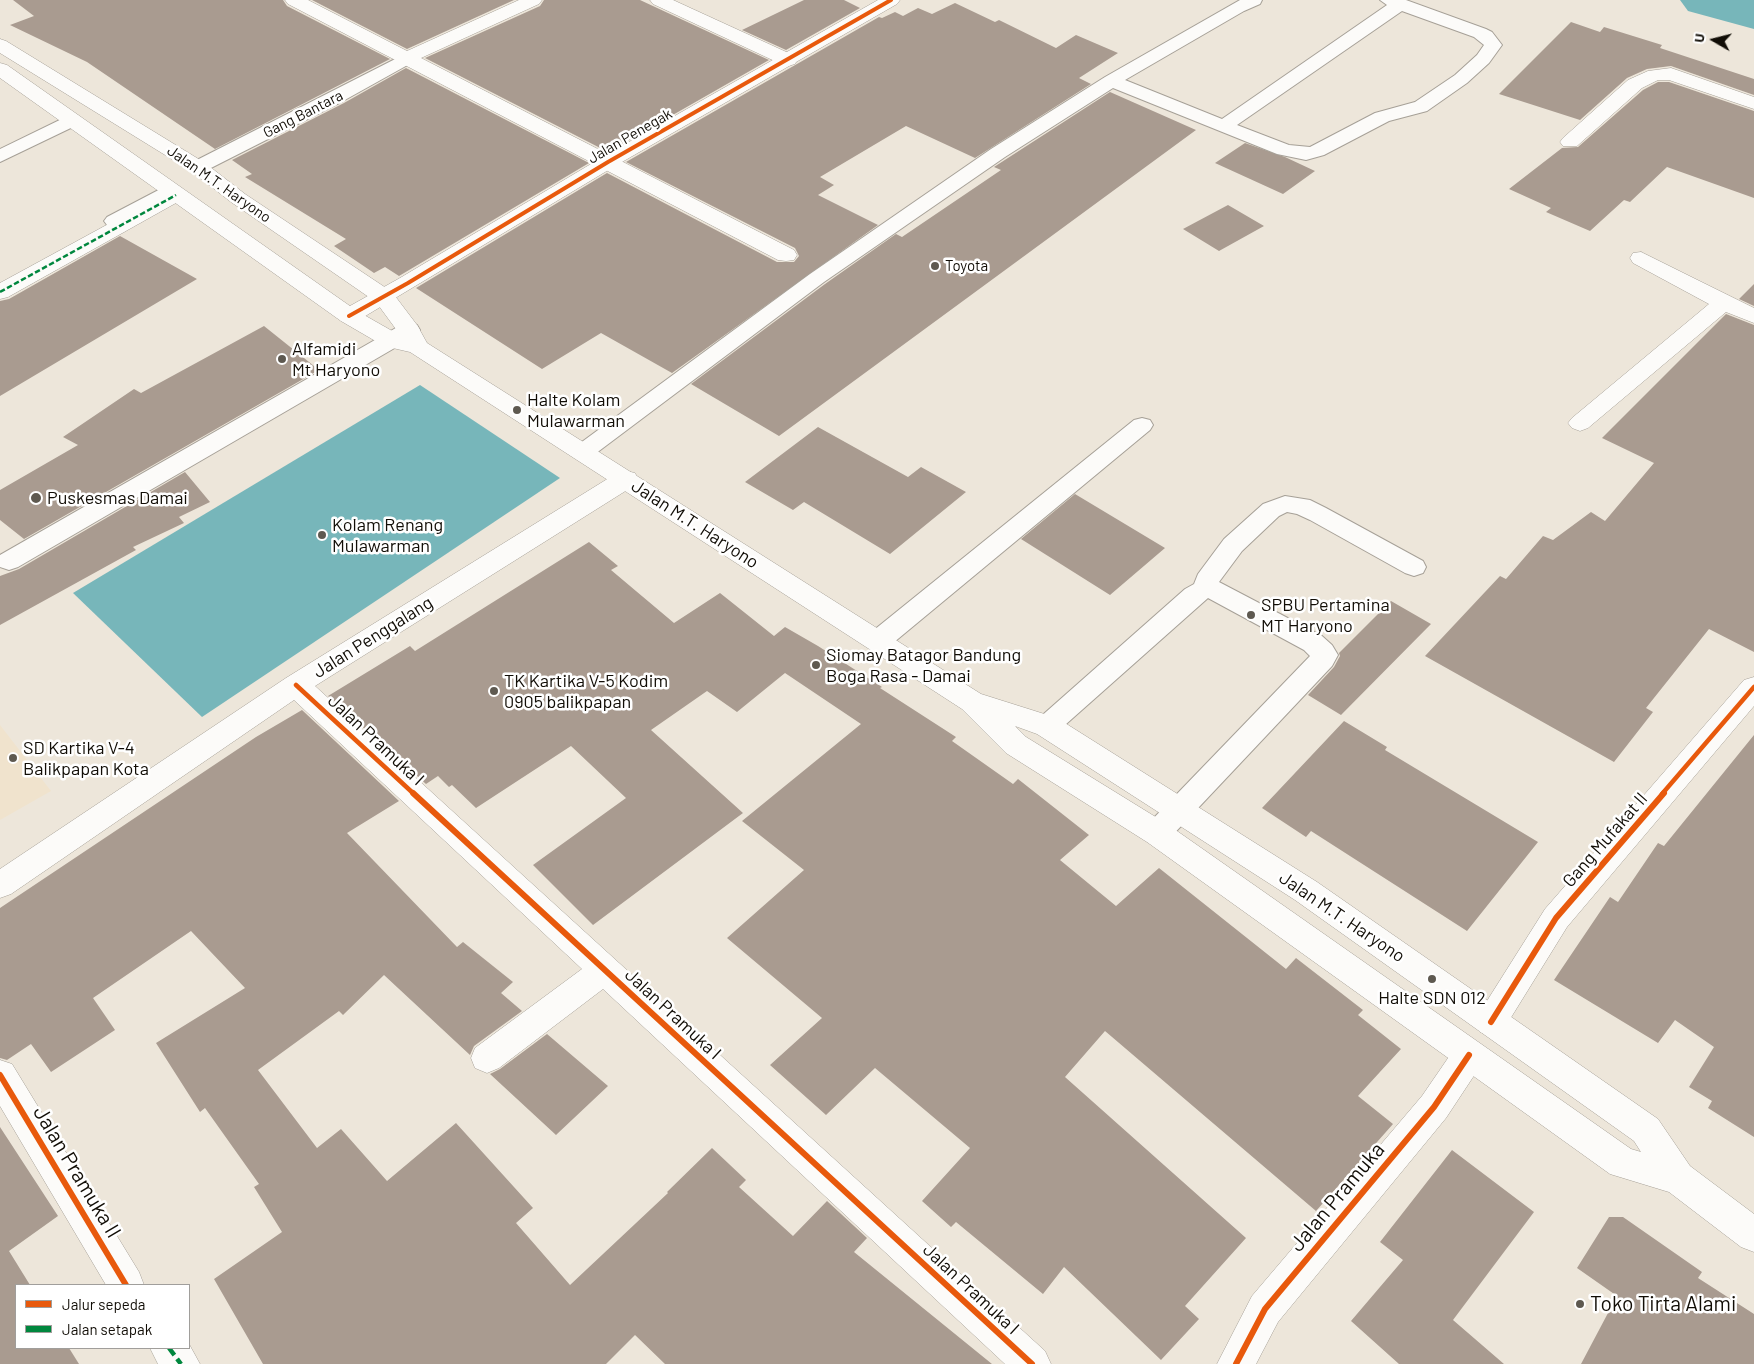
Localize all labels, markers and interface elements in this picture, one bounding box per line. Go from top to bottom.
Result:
north arrow [1689,15,1739,65]
text: U [1690,32,1708,43]
street label: Gang Bantara [260,86,346,142]
street label: Jalan Penegak [585,105,675,167]
street label: Jalan M.T. Haryono [164,141,274,227]
place label: Toyota [945,257,988,275]
marker: Toyota [929,260,941,272]
place label: Alfamidi Mt Haryono [292,338,380,380]
marker: Alfamidi Mt Haryono [276,353,288,365]
place label: Halte Kolam Mulawarman [527,389,625,432]
marker: Halte Kolam Mulawarman [511,404,523,416]
street label: Jalan M.T. Haryono [627,475,763,573]
place label: Puskesmas Damai [47,487,188,509]
marker: Puskesmas Damai [29,491,43,505]
place label: Kolam Renang Mulawarman [332,514,443,556]
marker: Kolam Renang Mulawarman [316,529,328,541]
street label: Jalan Penggalang [309,592,437,682]
place label: SPBU Pertamina MT Haryono [1261,594,1390,636]
marker: SPBU Pertamina MT Haryono [1245,609,1257,621]
place label: Siomay Batagor Bandung Boga Rasa - Damai [826,644,1021,686]
marker: Siomay Batagor Bandung Boga Rasa - Damai [810,659,822,671]
place label: TK Kartika V-5 Kodim 0905 balikpapan [504,670,668,712]
marker: TK Kartika V-5 Kodim 0905 balikpapan [488,685,500,697]
street label: Jalan Pramuka I [323,690,429,790]
place label: SD Kartika V-4 Balikpapan Kota [23,737,149,780]
marker: SD Kartika V-4 Balikpapan Kota [7,752,19,764]
street label: Gang Mufakat II [1558,788,1652,892]
street label: Jalan M.T. Haryono [1275,867,1409,967]
street label: Jalan Pramuka I [620,964,726,1064]
marker: Halte SDN 012 [1426,973,1438,985]
place label: Halte SDN 012 [1378,987,1486,1009]
street label: Jalan Pramuka II [28,1101,126,1243]
street label: Jalan Pramuka [1284,1137,1390,1257]
street label: Jalan Pramuka I [918,1239,1024,1339]
legend [15,1284,190,1349]
place label: Toko Tirta Alami [1590,1291,1736,1317]
text: Jalur sepeda [62,1295,146,1313]
marker: Toko Tirta Alami [1574,1298,1586,1310]
text: Jalan setapak [62,1320,152,1338]

